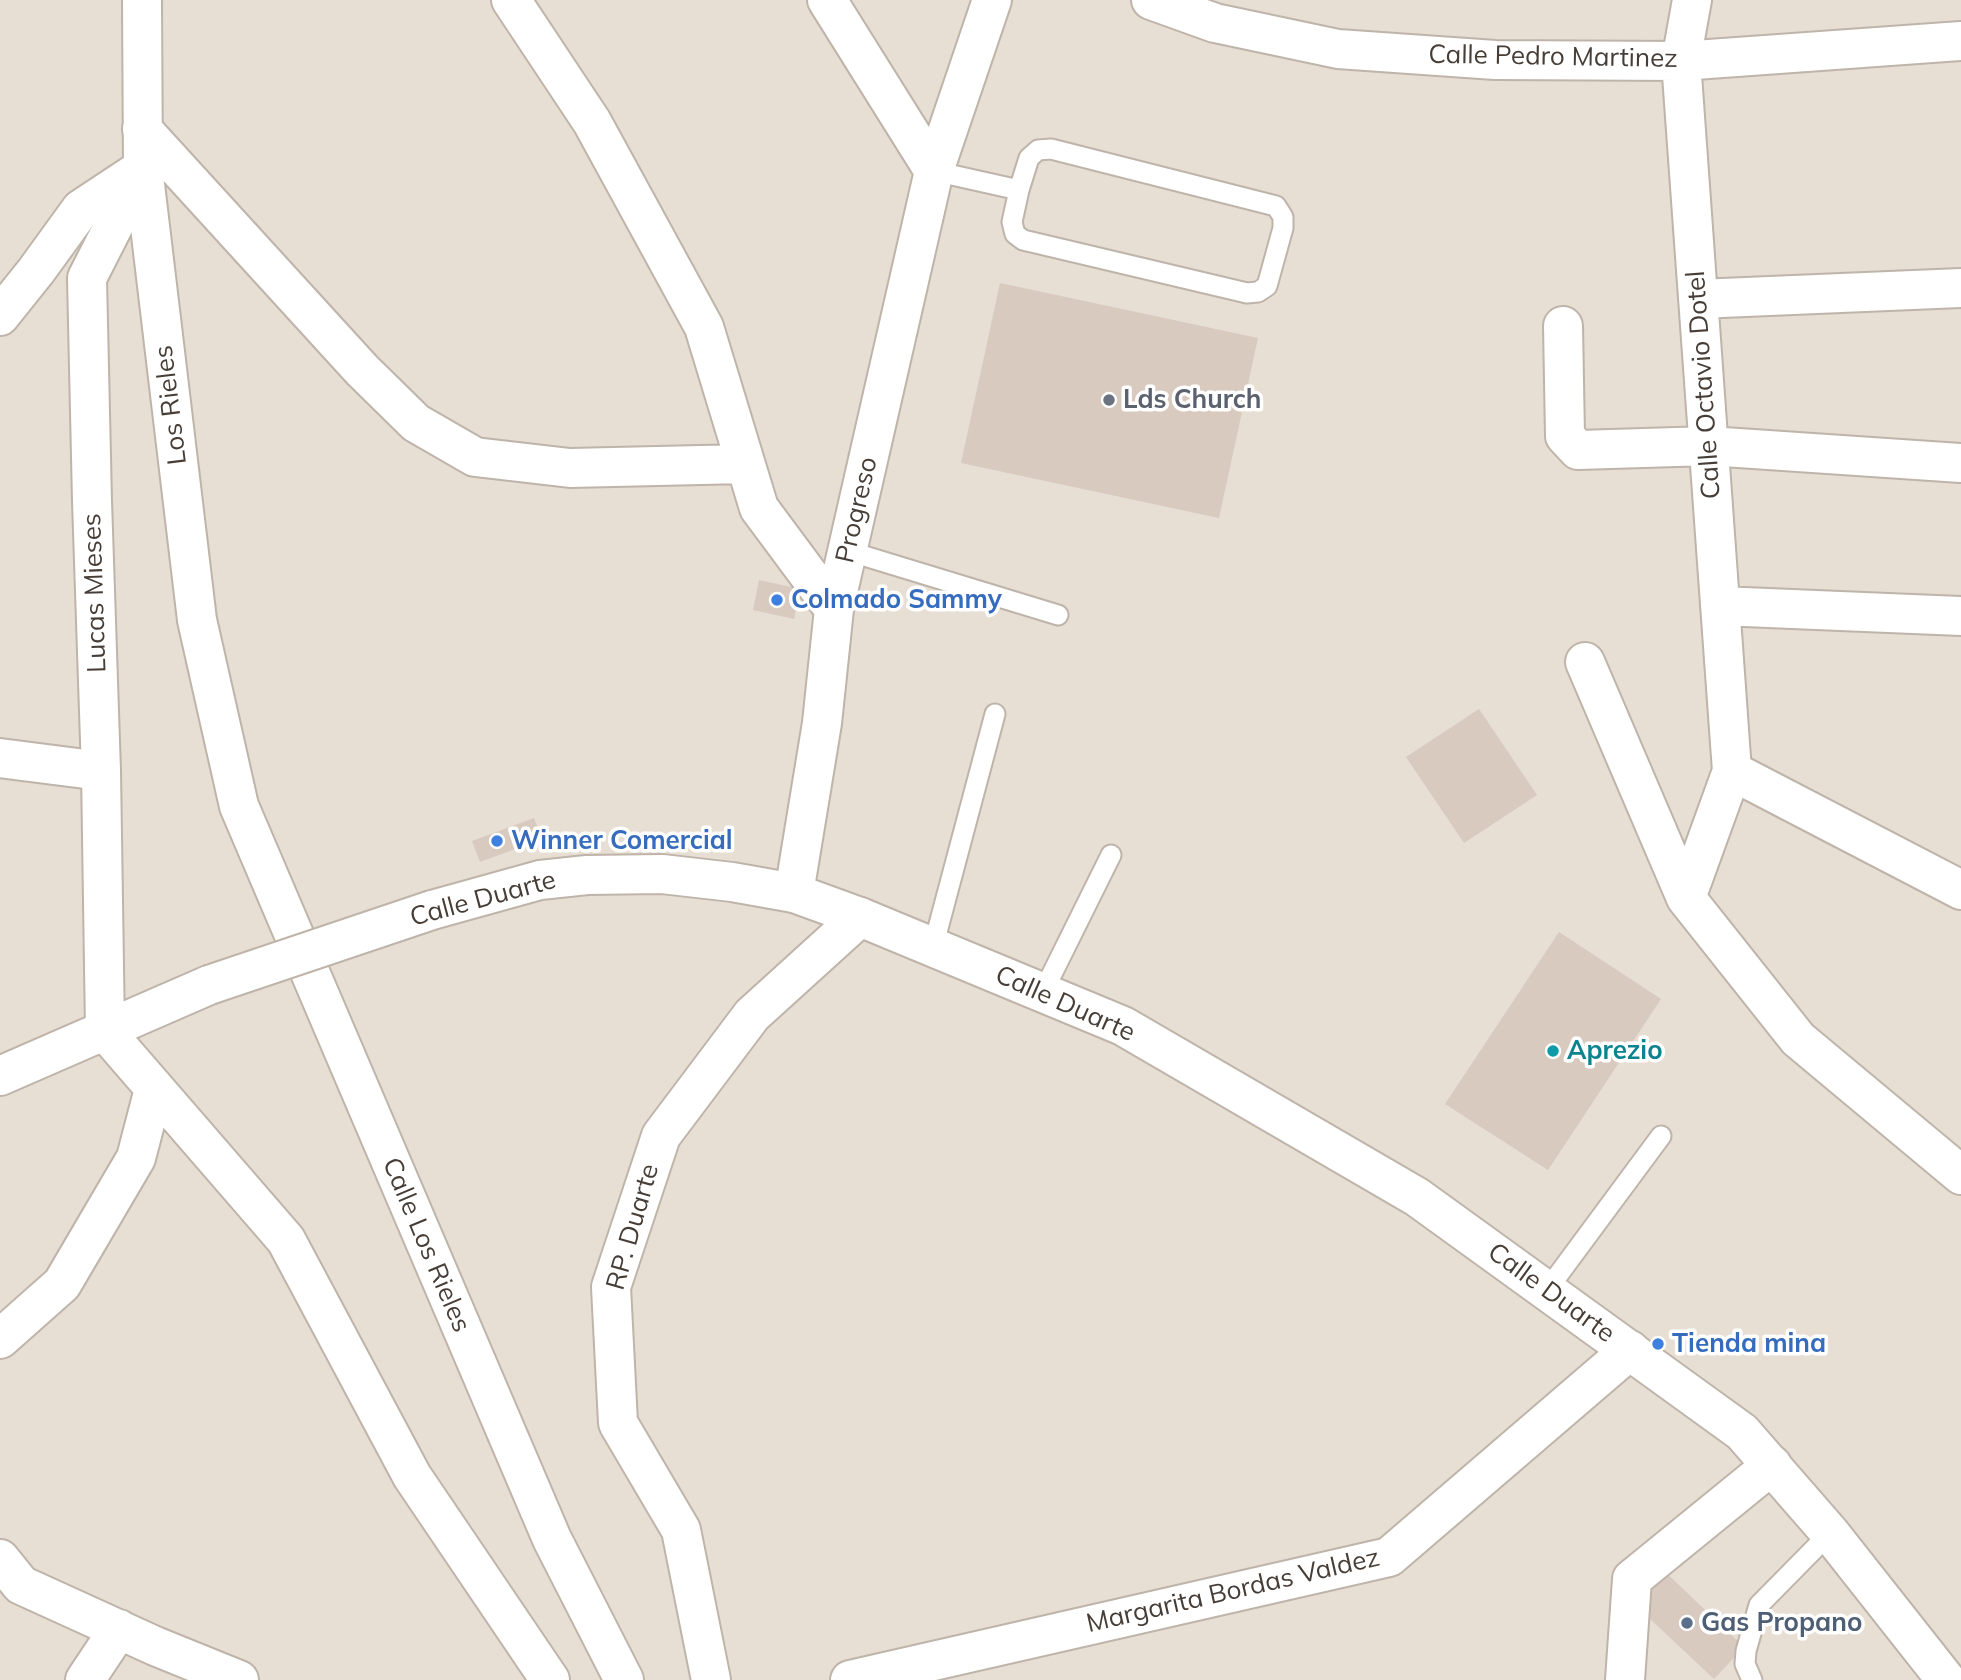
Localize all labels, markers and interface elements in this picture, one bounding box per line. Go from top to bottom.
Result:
street label: Calle Pedro Martinez [1428,39,1678,75]
street label: Calle Octavio Dotel [1680,270,1728,500]
street label: Los Rieles [148,343,194,467]
place label: Lds Church [1123,384,1261,416]
marker: Lds Church [1101,392,1117,408]
street label: Progreso [830,454,884,566]
street label: Lucas Mieses [77,513,113,673]
place label: Colmado Sammy [791,584,1002,616]
marker: Colmado Sammy [769,592,785,608]
place label: Winner Comercial [511,825,733,857]
marker: Winner Comercial [489,833,505,849]
street label: Calle Duarte [407,865,559,933]
street label: Calle Duarte [990,959,1140,1049]
place label: Aprezio [1567,1035,1663,1067]
marker: Aprezio [1545,1043,1561,1059]
street label: Calle Los Rieles [375,1153,477,1337]
street label: RP. Duarte [600,1160,666,1294]
street label: Calle Duarte [1481,1236,1621,1350]
place label: Tienda mina [1672,1328,1826,1360]
marker: Tienda mina [1650,1336,1666,1352]
street label: Margarita Bordas Valdez [1083,1542,1383,1640]
place label: Gas Propano [1701,1607,1862,1639]
marker: Gas Propano [1679,1615,1695,1631]

